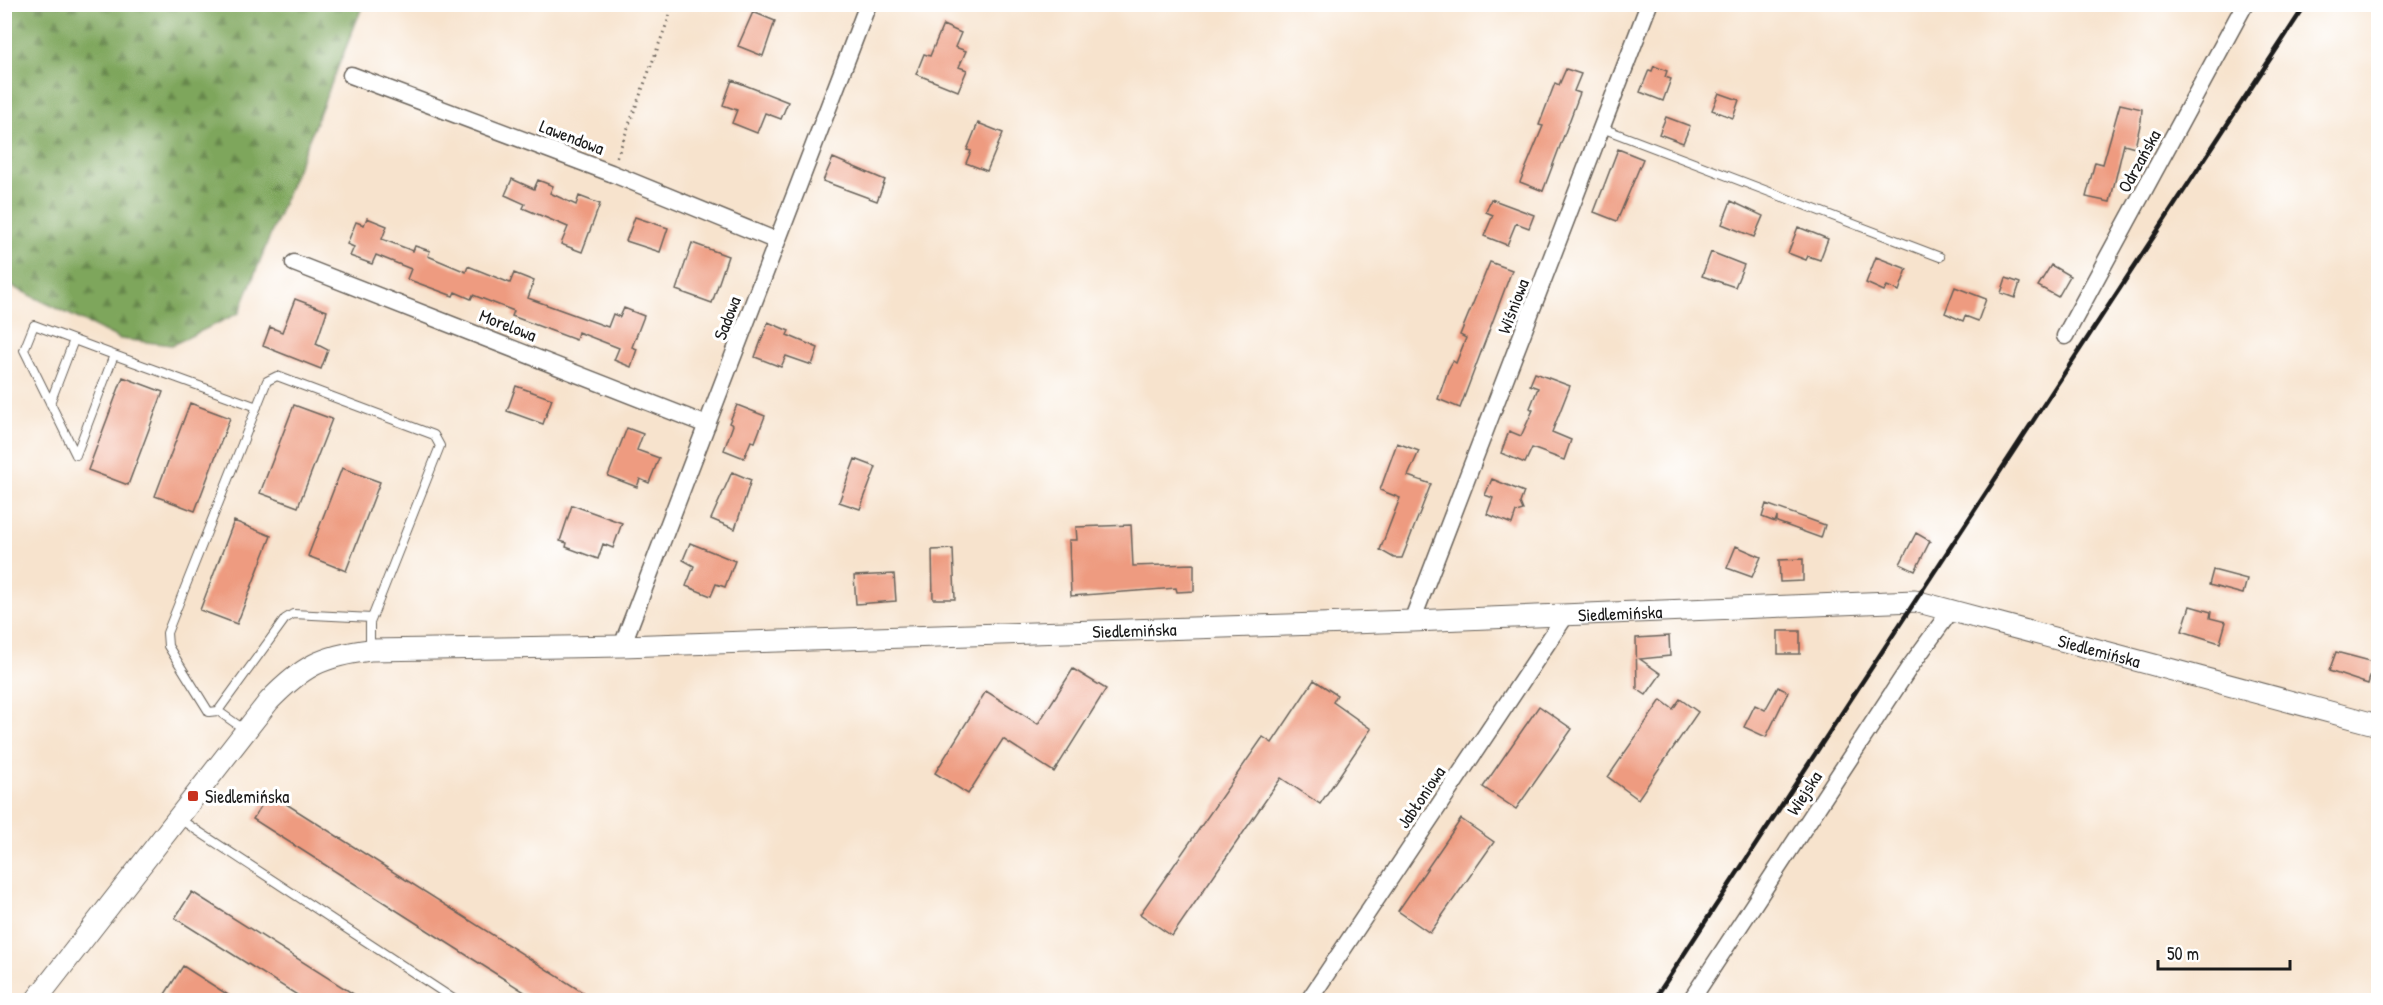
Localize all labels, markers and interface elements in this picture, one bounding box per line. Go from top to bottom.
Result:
street label: Lawendowa [536,113,608,161]
street label: Odrzańska [2112,125,2166,197]
street label: Wiśniowa [1491,275,1535,337]
street label: Sadowa [707,293,747,343]
street label: Morelowa [476,303,540,347]
street label: Siedlemińska [1577,599,1663,627]
street label: Siedlemińska [1092,616,1177,644]
street label: Siedlemińska [2055,627,2143,673]
street label: Jabłoniowa [1391,761,1451,833]
street label: Wiejska [1780,766,1828,820]
place label: Siedlemińska [205,784,289,809]
marker: Siedlemińska [186,789,200,803]
scale bar [2158,933,2290,971]
text: 50 m [2167,941,2199,966]

